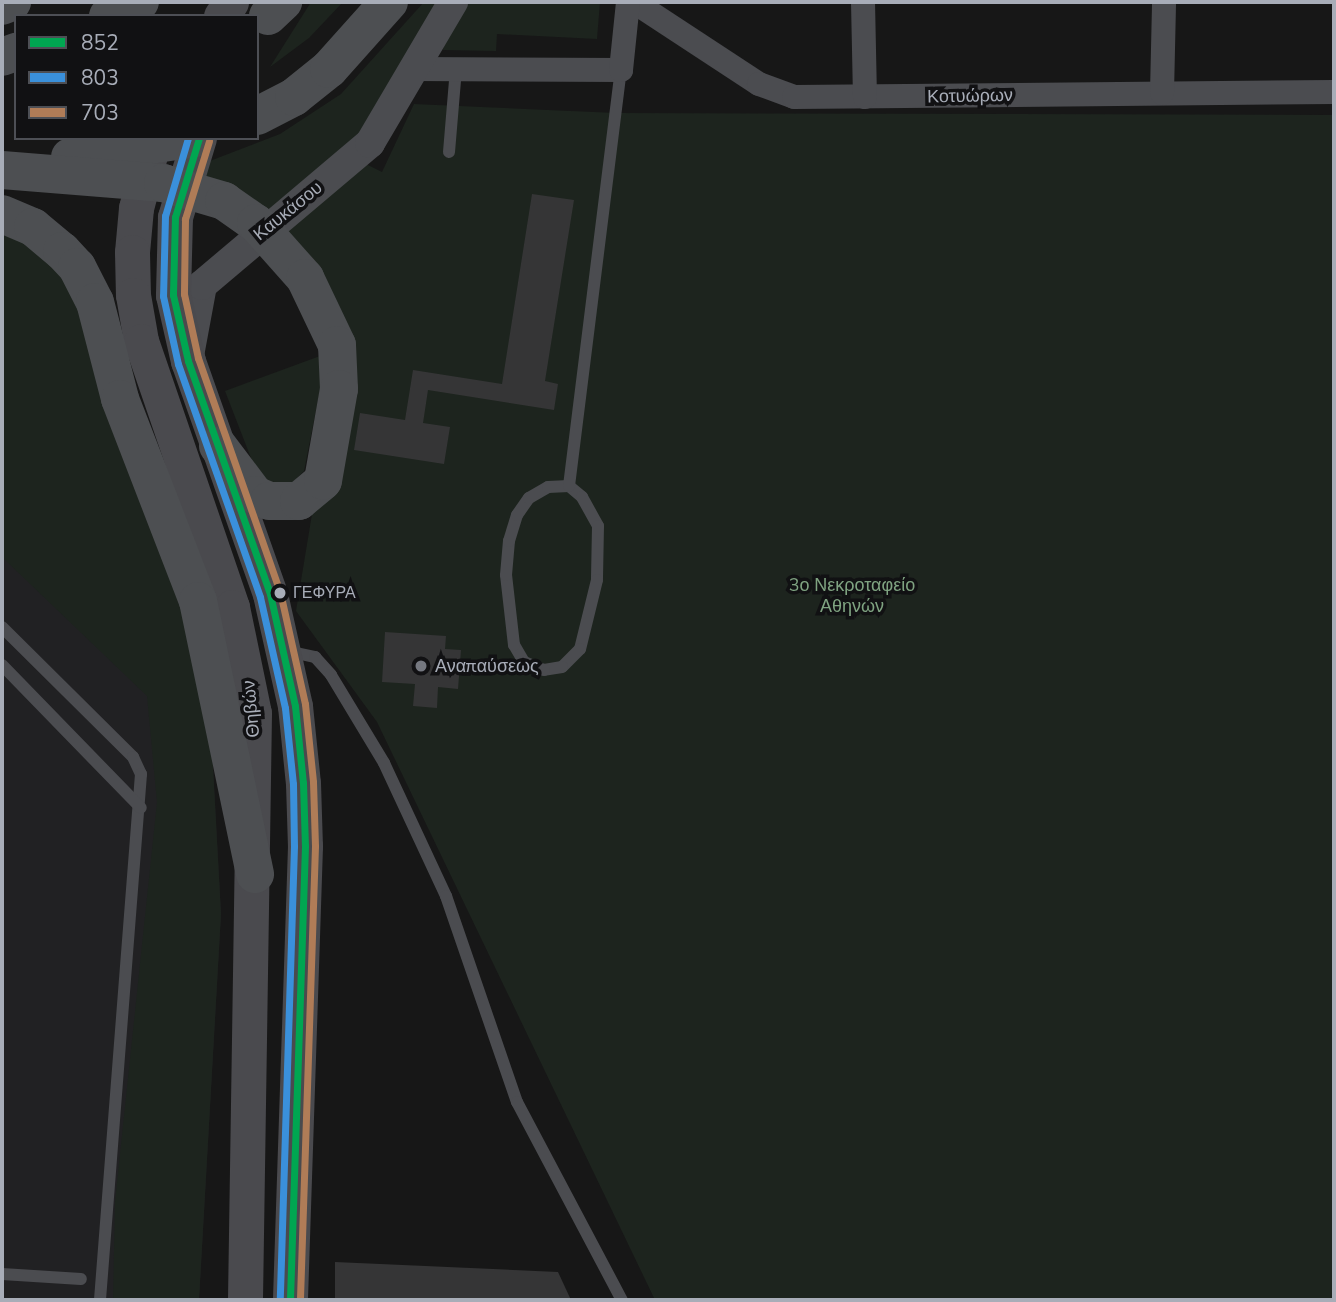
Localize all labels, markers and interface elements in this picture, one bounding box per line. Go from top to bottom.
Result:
legend [14,14,259,140]
text: 852 [81,29,119,57]
text: 803 [81,64,119,92]
street label: Κοτυώρων [927,84,1013,108]
text: 703 [81,99,119,127]
street label: Καυκάσου [249,177,327,245]
park label: 3ο Νεκροταφείο Αθηνών [789,575,915,618]
place label: ΓΕΦΥΡΑ [293,583,356,603]
marker: ΓΕΦΥΡΑ [273,586,287,600]
place label: Αναπαύσεως [435,655,539,677]
marker: Αναπαύσεως [413,658,429,674]
street label: Θηβών [238,679,264,739]

